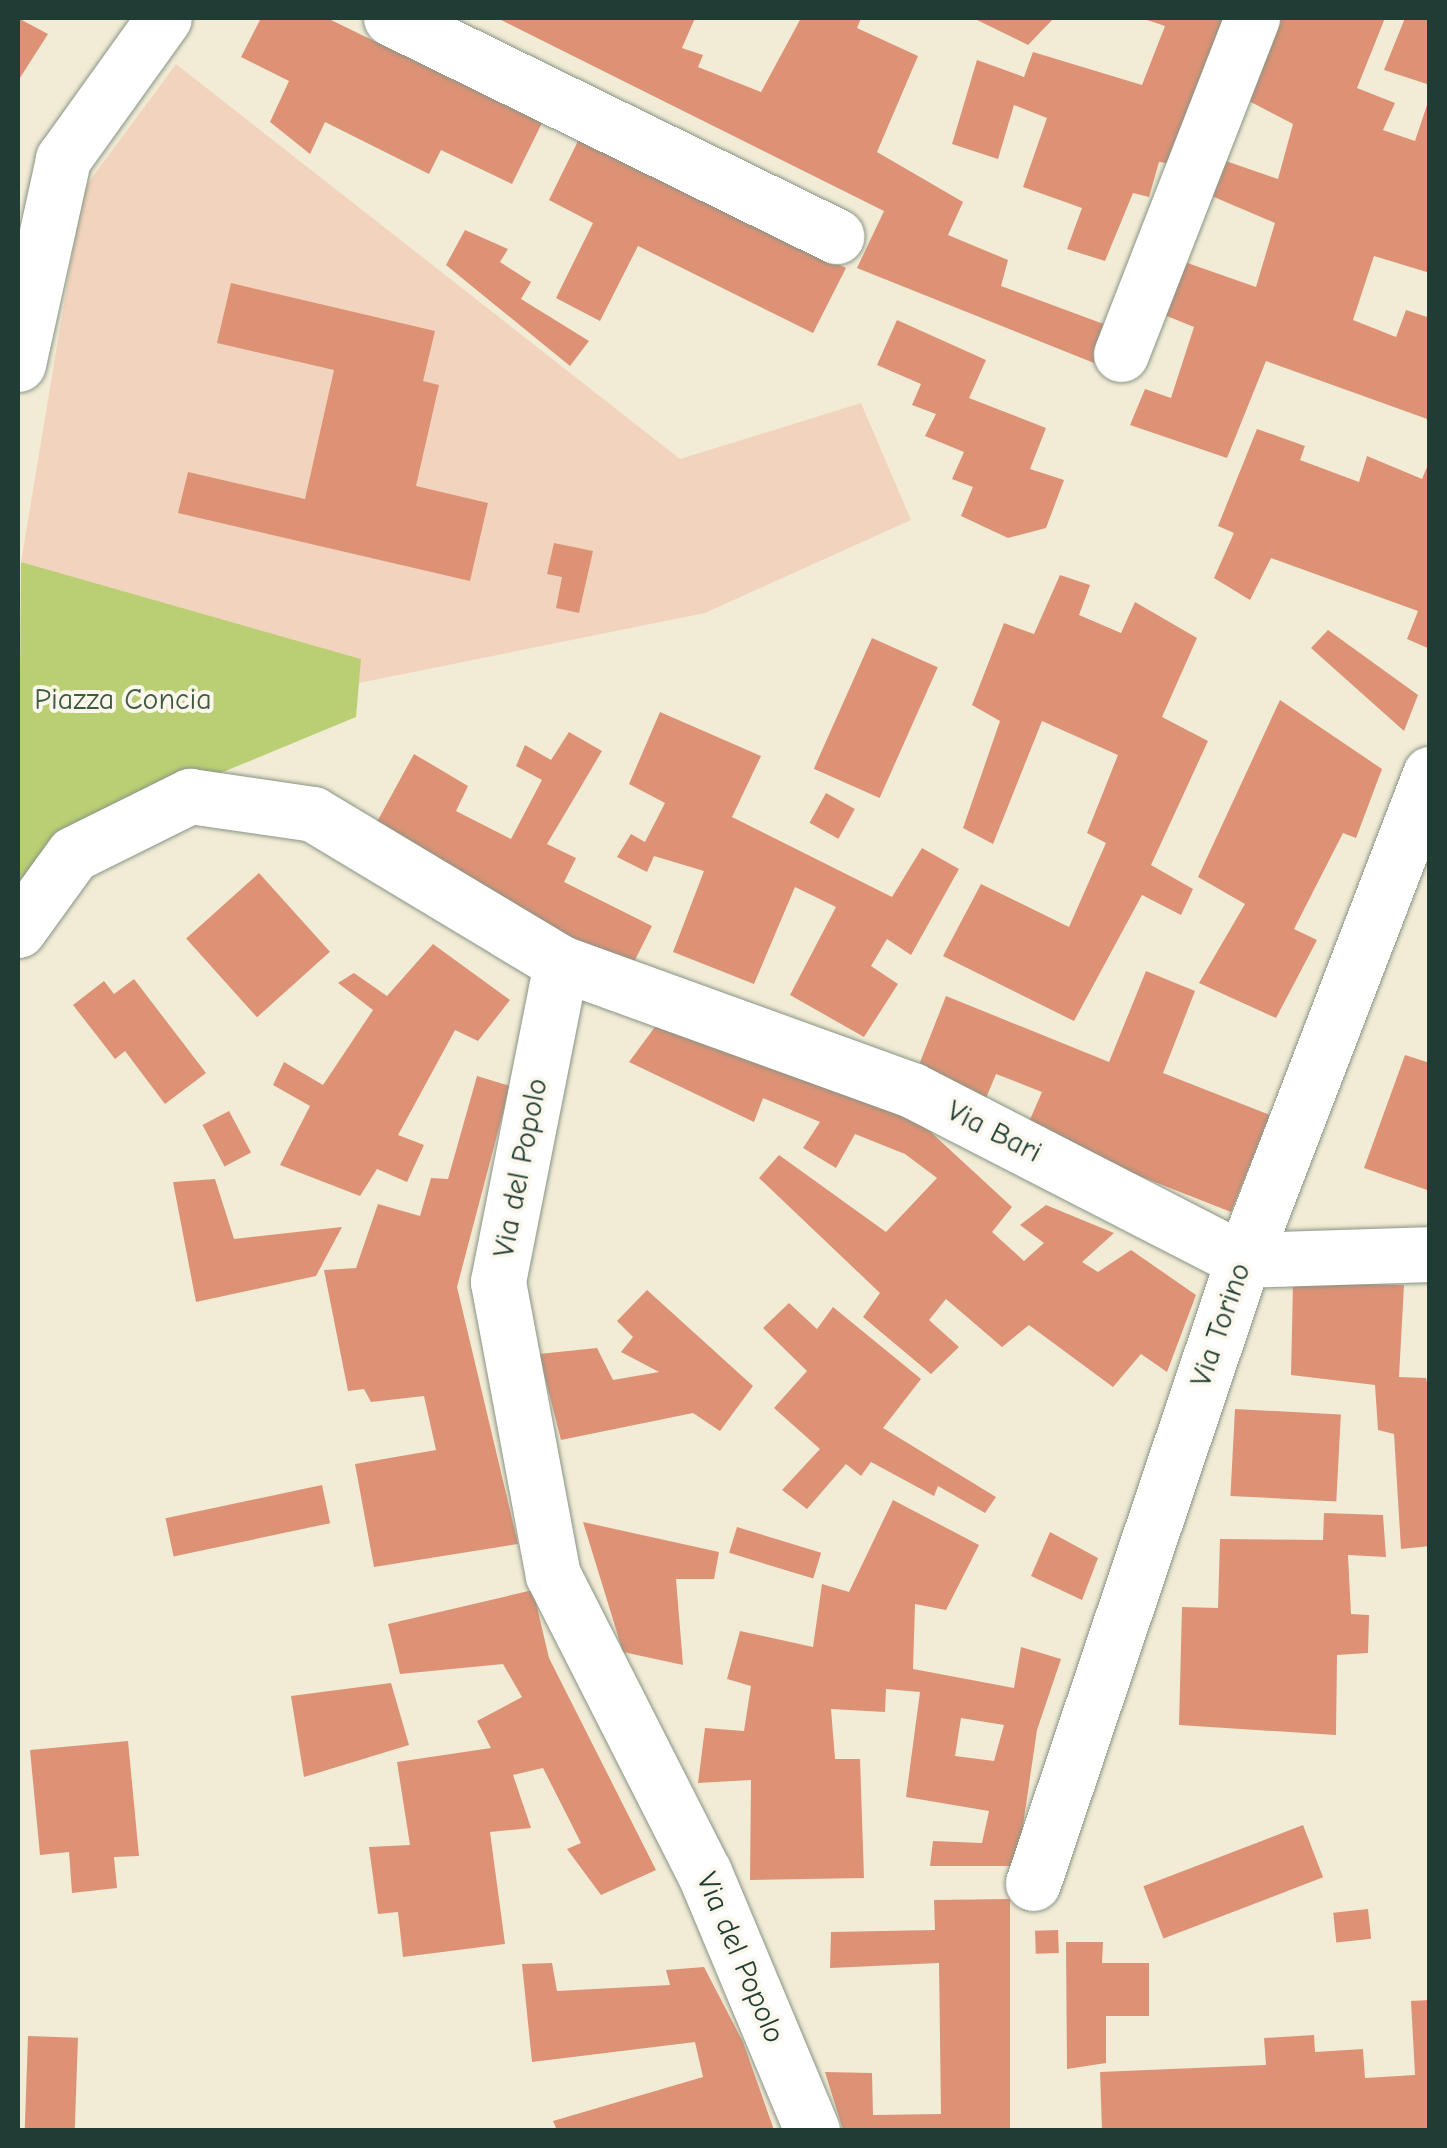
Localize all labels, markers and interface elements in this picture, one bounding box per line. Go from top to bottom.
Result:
park label: Piazza Concia [34,682,212,718]
street label: Via del Popolo [486,1075,556,1261]
street label: Via Bari [941,1093,1047,1171]
street label: Via Torino [1183,1258,1259,1392]
street label: Via del Popolo [688,1867,792,2049]

